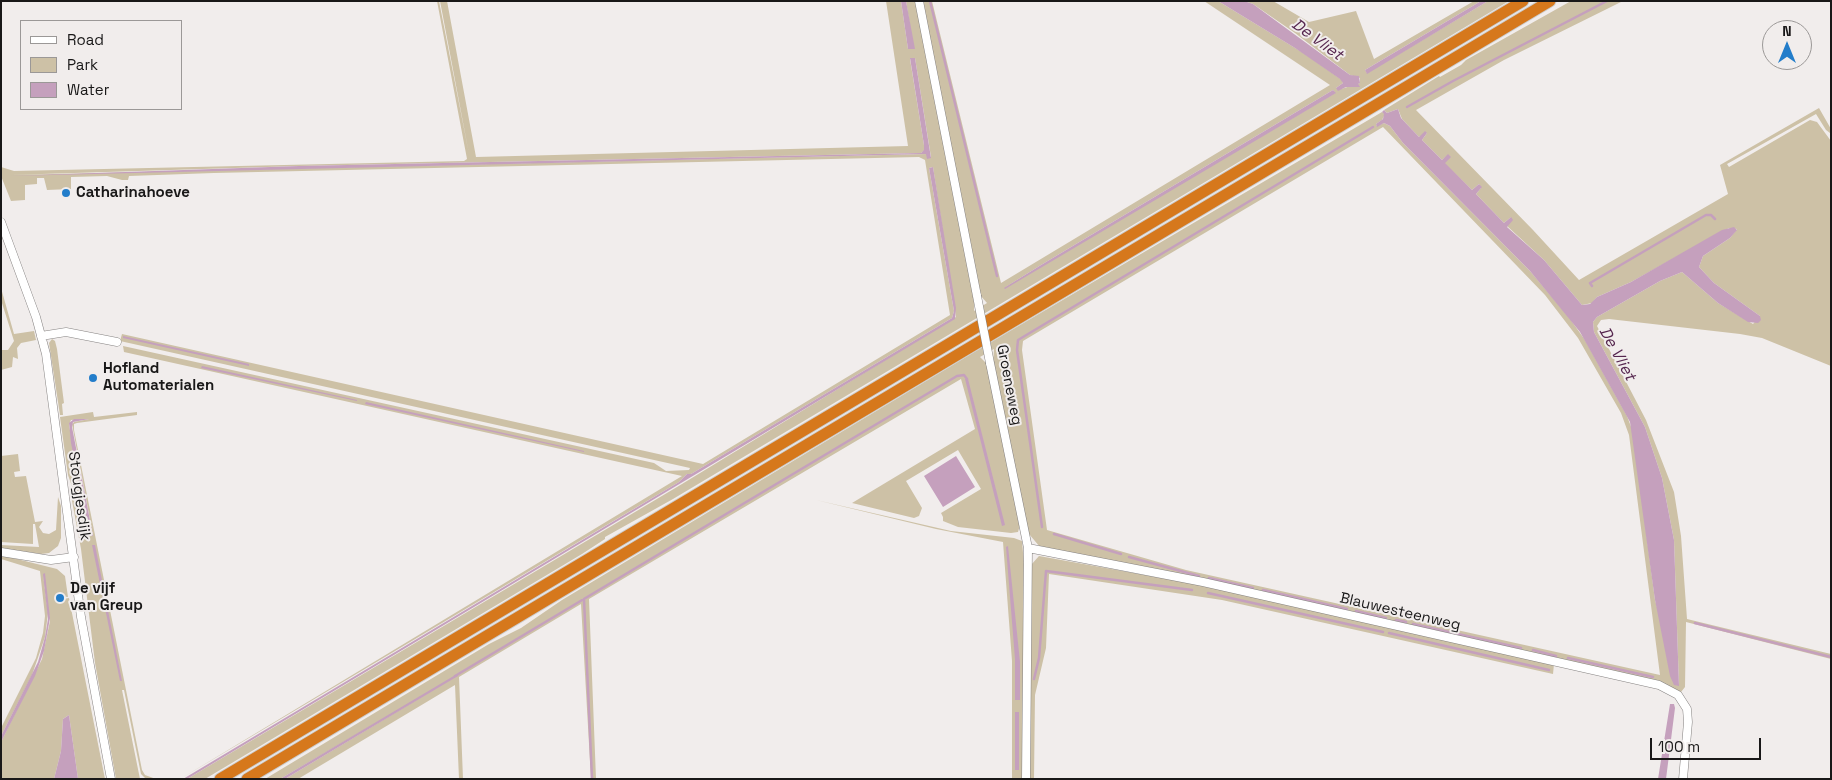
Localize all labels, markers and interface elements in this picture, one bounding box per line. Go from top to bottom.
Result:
water label: De Vliet [1288,15,1346,65]
legend [20,20,182,110]
north arrow [1762,20,1812,70]
text: N [1782,22,1792,40]
text: Road [67,30,104,49]
text: Park [67,55,98,74]
text: Water [67,80,109,99]
place label: Catharinahoeve [76,184,190,202]
marker: Catharinahoeve [60,187,72,199]
water label: De Vliet [1594,324,1640,384]
street label: Groeneweg [992,343,1026,427]
place label: Hofland Automaterialen [103,360,214,395]
marker: Hofland Automaterialen [87,372,99,384]
street label: Stougjesdijk [64,450,94,542]
place label: De vijf van Greup [70,580,143,615]
street label: Blauwesteenweg [1338,589,1462,635]
marker: De vijf van Greup [54,592,66,604]
scale bar [1652,728,1763,760]
text: 100 m [1658,737,1700,756]

